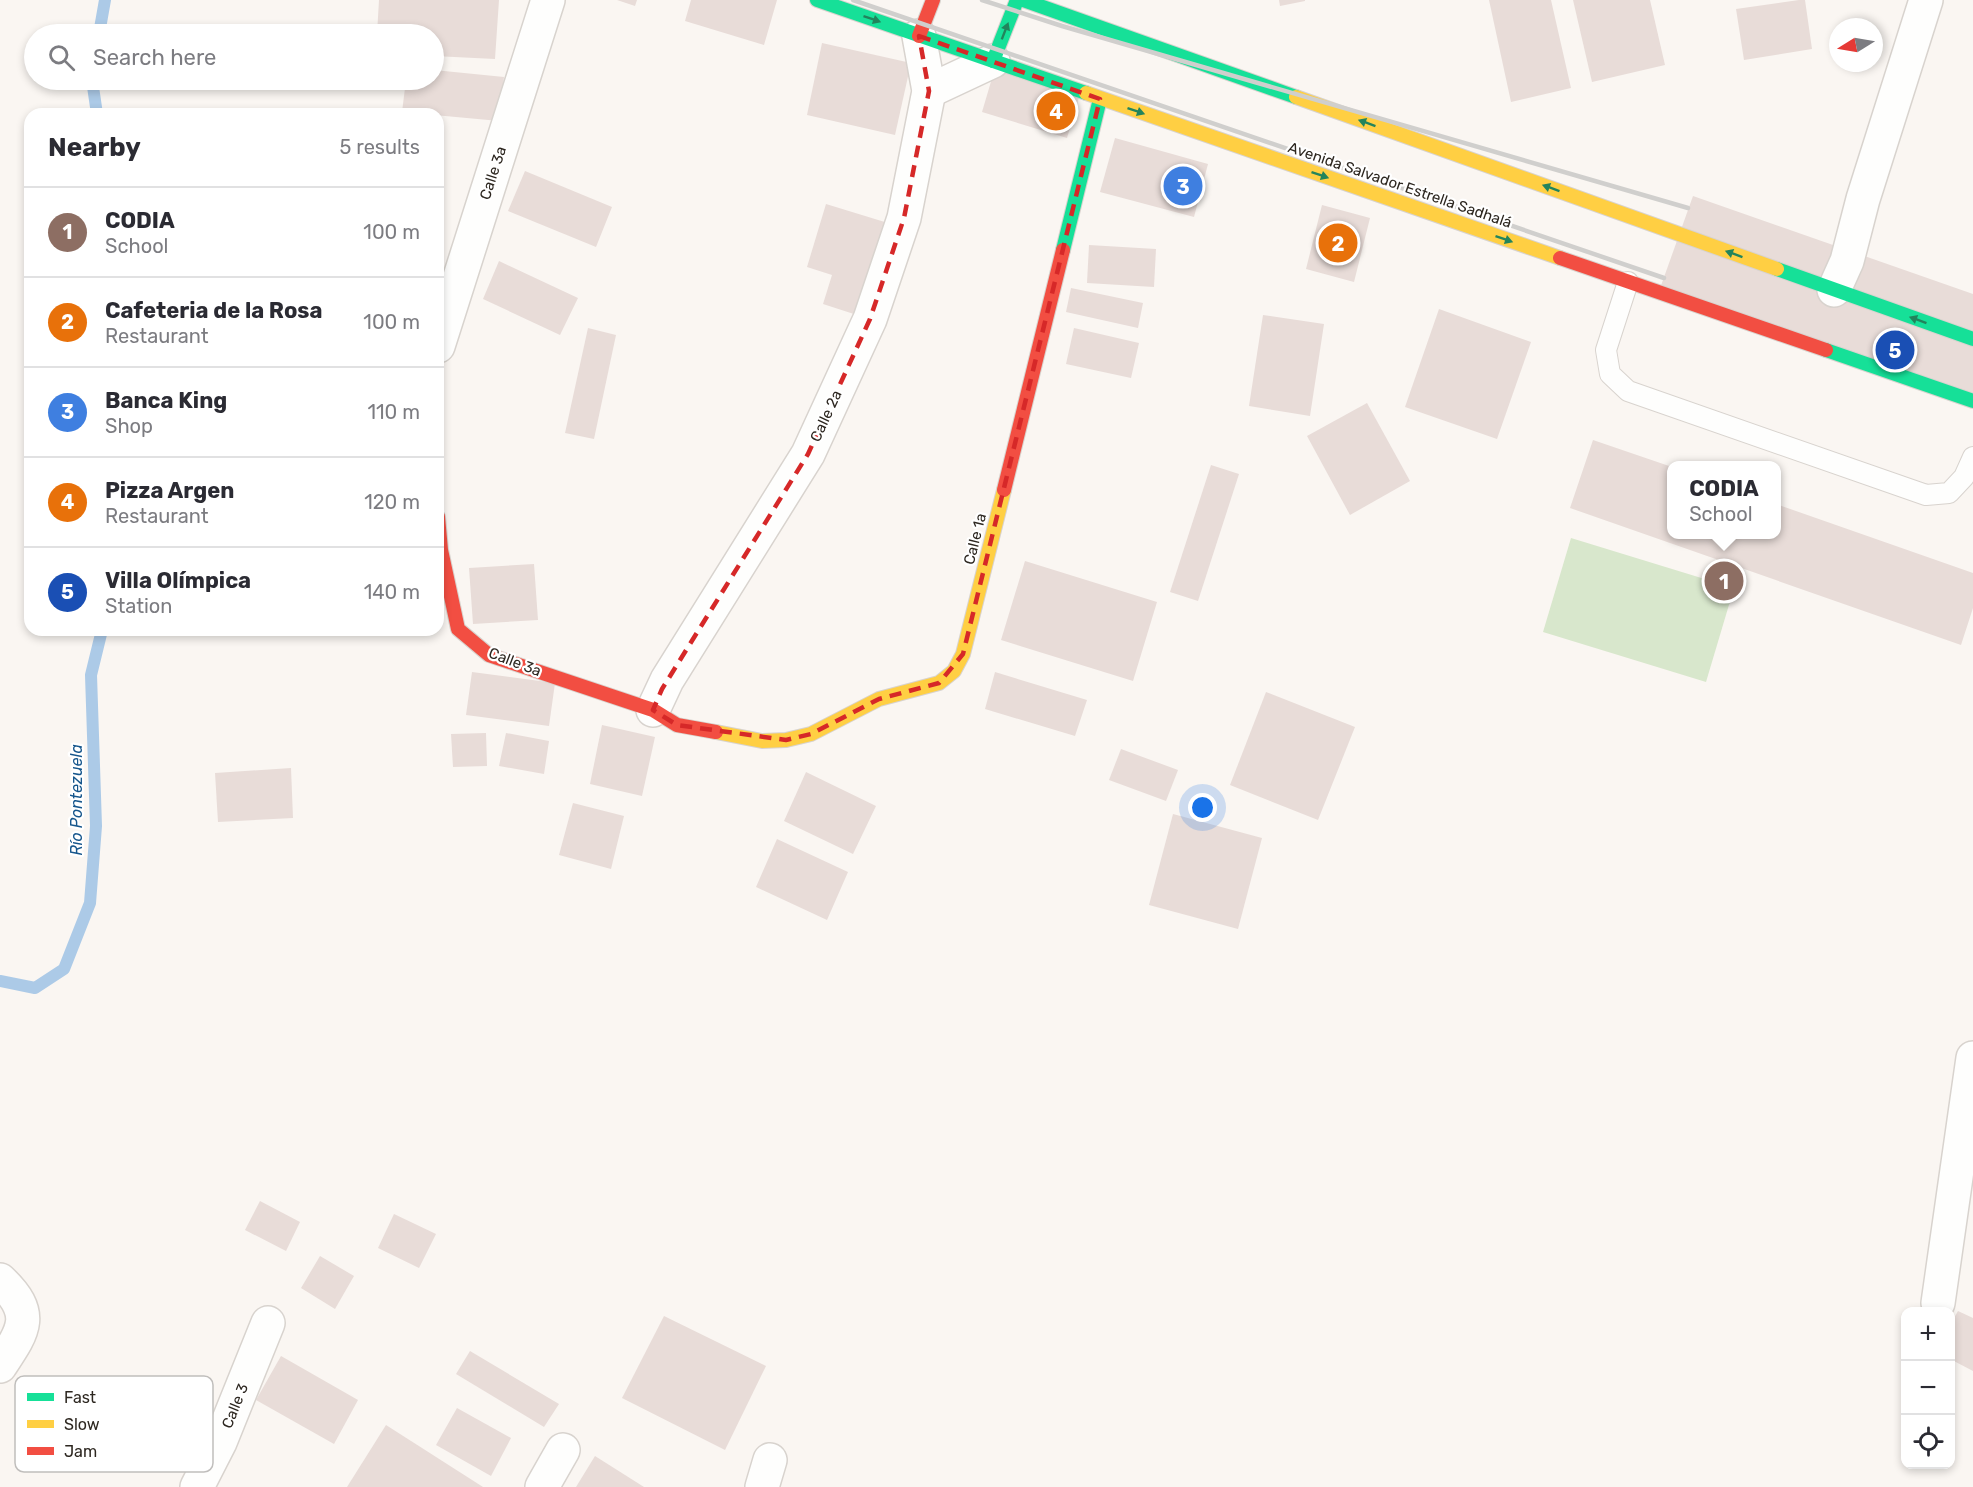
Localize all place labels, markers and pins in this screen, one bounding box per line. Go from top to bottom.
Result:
pin: 4 [1036,88,1076,134]
pin: 3 [1164,164,1202,208]
pin: 2 [1318,220,1358,266]
pin: 5 [1876,328,1914,372]
pin: 1 [1704,558,1744,604]

